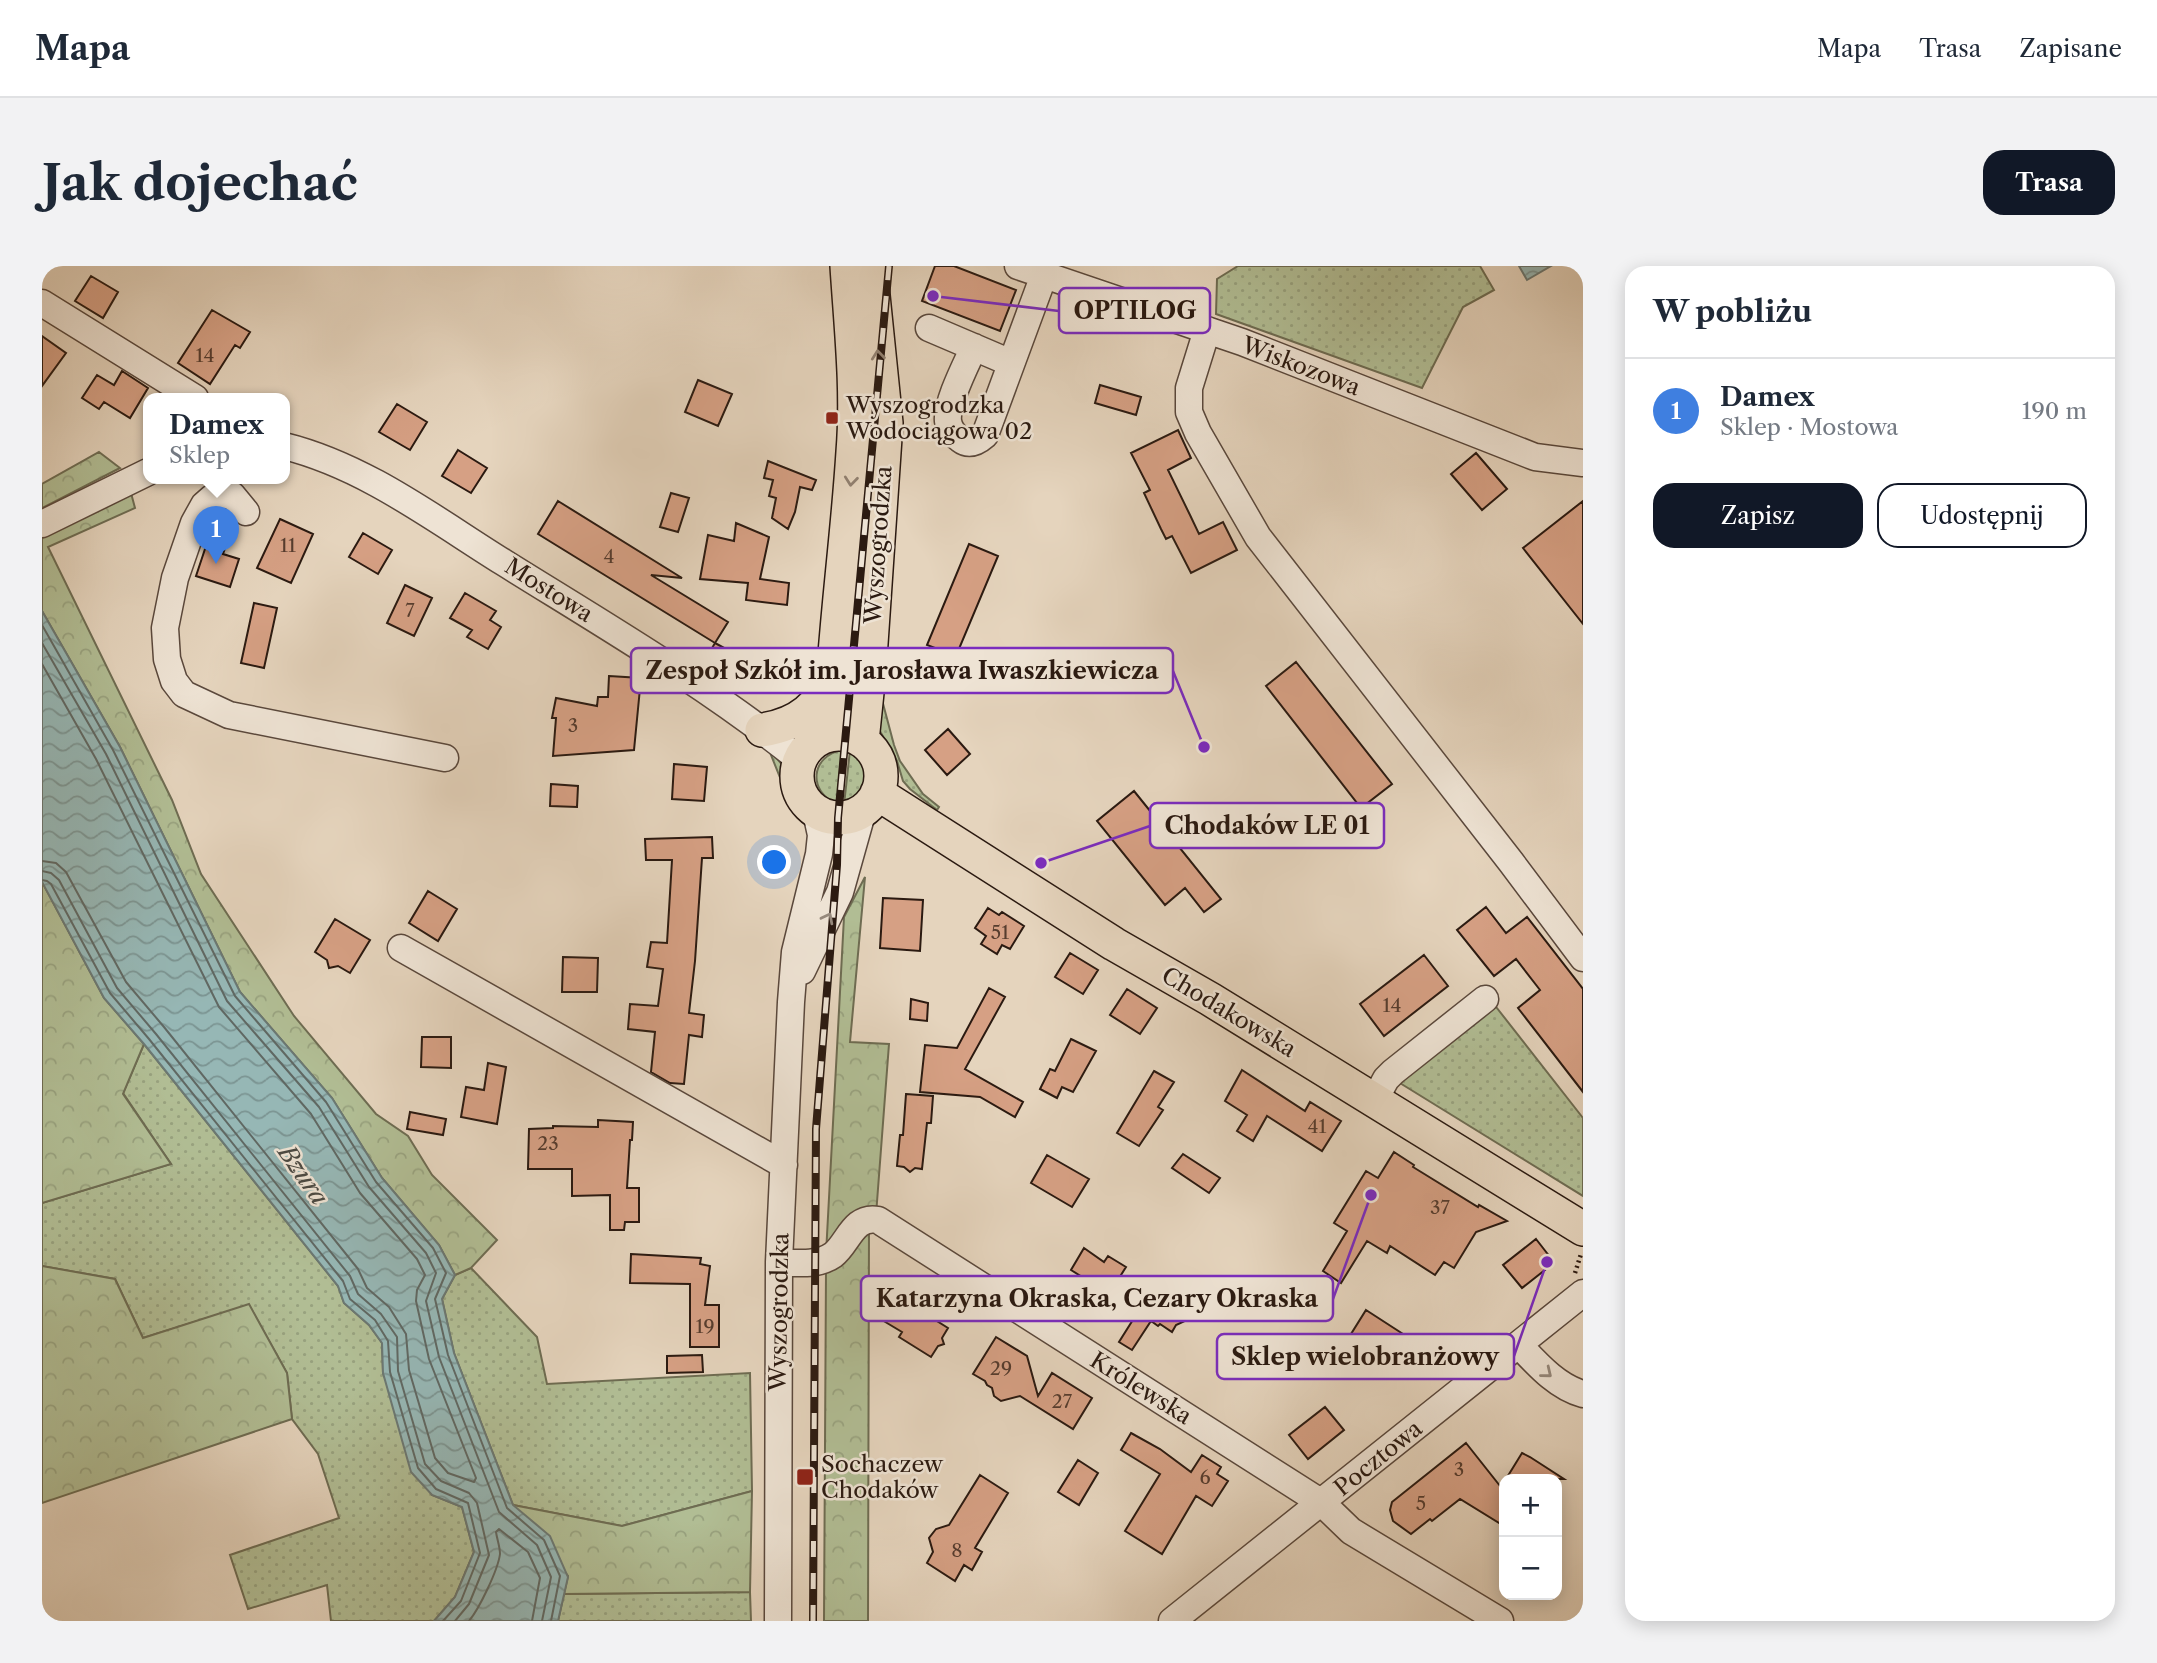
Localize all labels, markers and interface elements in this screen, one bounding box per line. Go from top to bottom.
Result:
text: Mapa [35,28,130,69]
text: Mapa [1817,34,1881,63]
text: Trasa [1919,34,1981,63]
text: Zapisane [2019,34,2122,63]
button: Trasa [1983,150,2115,215]
text: Jak dojechać [42,152,358,213]
callout: OPTILOG [1059,288,1210,333]
text: W pobliżu [1653,293,1812,330]
text: OPTILOG [1074,296,1196,325]
street label: Wiskozowa [1237,330,1365,402]
house number: 14 [196,344,214,367]
one-way arrow [871,349,886,361]
text: Damex [1720,381,1815,413]
place label: Wyszogrodzka Wodociągowa 02 [845,391,1032,445]
popup [143,393,290,484]
text: 1 [1671,397,1681,425]
text: 190 m [2022,397,2087,425]
text: Damex [169,409,264,441]
marker: Wyszogrodzka Wodociągowa 02 [824,410,840,426]
text: Sklep · Mostowa [1720,413,1898,441]
text: Sklep [169,441,230,469]
street label: Wyszogrodzka [858,464,898,626]
one-way arrow [843,475,858,487]
button: Zapisz [1653,483,1863,548]
button: Udostępnij [1877,483,2087,548]
pin: 1 [193,506,239,564]
house number: 11 [280,534,296,557]
house number: 4 [604,545,615,568]
street label: Mostowa [500,552,599,628]
house number: 7 [405,599,415,622]
callout: Zespoł Szkół im. Jarosława Iwaszkiewicza [631,648,1173,693]
text: Zespoł Szkół im. Jarosława Iwaszkiewicza [645,656,1160,685]
house number: 3 [568,714,578,737]
callout: Chodaków LE 01 [1150,803,1384,848]
text: Chodaków LE 01 [1165,811,1370,840]
your location [757,845,791,879]
one-way arrow [820,913,834,925]
house number: 51 [991,921,1009,944]
street label: Chodakowska [1157,961,1302,1064]
house number: 14 [1383,994,1401,1017]
house number: 41 [1308,1115,1326,1138]
house number: 23 [537,1132,559,1155]
water label: Bzura [271,1137,334,1210]
house number: 37 [1430,1196,1451,1219]
street label: Wyszogrodzka [764,1232,794,1393]
callout: Katarzyna Okraska, Cezary Okraska [861,1276,1333,1321]
text: Katarzyna Okraska, Cezary Okraska [876,1284,1319,1313]
house number: 19 [695,1315,715,1338]
callout: Sklep wielobranżowy [1217,1334,1514,1379]
text: Sklep wielobranżowy [1231,1342,1500,1371]
street label: Królewska [1085,1346,1198,1431]
house number: 29 [990,1357,1012,1380]
one-way arrow [1540,1364,1552,1377]
house number: 27 [1052,1390,1073,1413]
street label: Pocztowa [1328,1414,1428,1502]
place label: Sochaczew Chodaków [821,1450,944,1504]
house number: 3 [1454,1458,1464,1481]
house number: 6 [1199,1466,1211,1489]
marker: Sochaczew Chodaków [795,1467,815,1487]
map controls [1499,1474,1562,1600]
button: + [1499,1474,1562,1537]
house number: 5 [1416,1492,1426,1515]
button: − [1499,1537,1562,1600]
house number: 8 [951,1539,963,1562]

